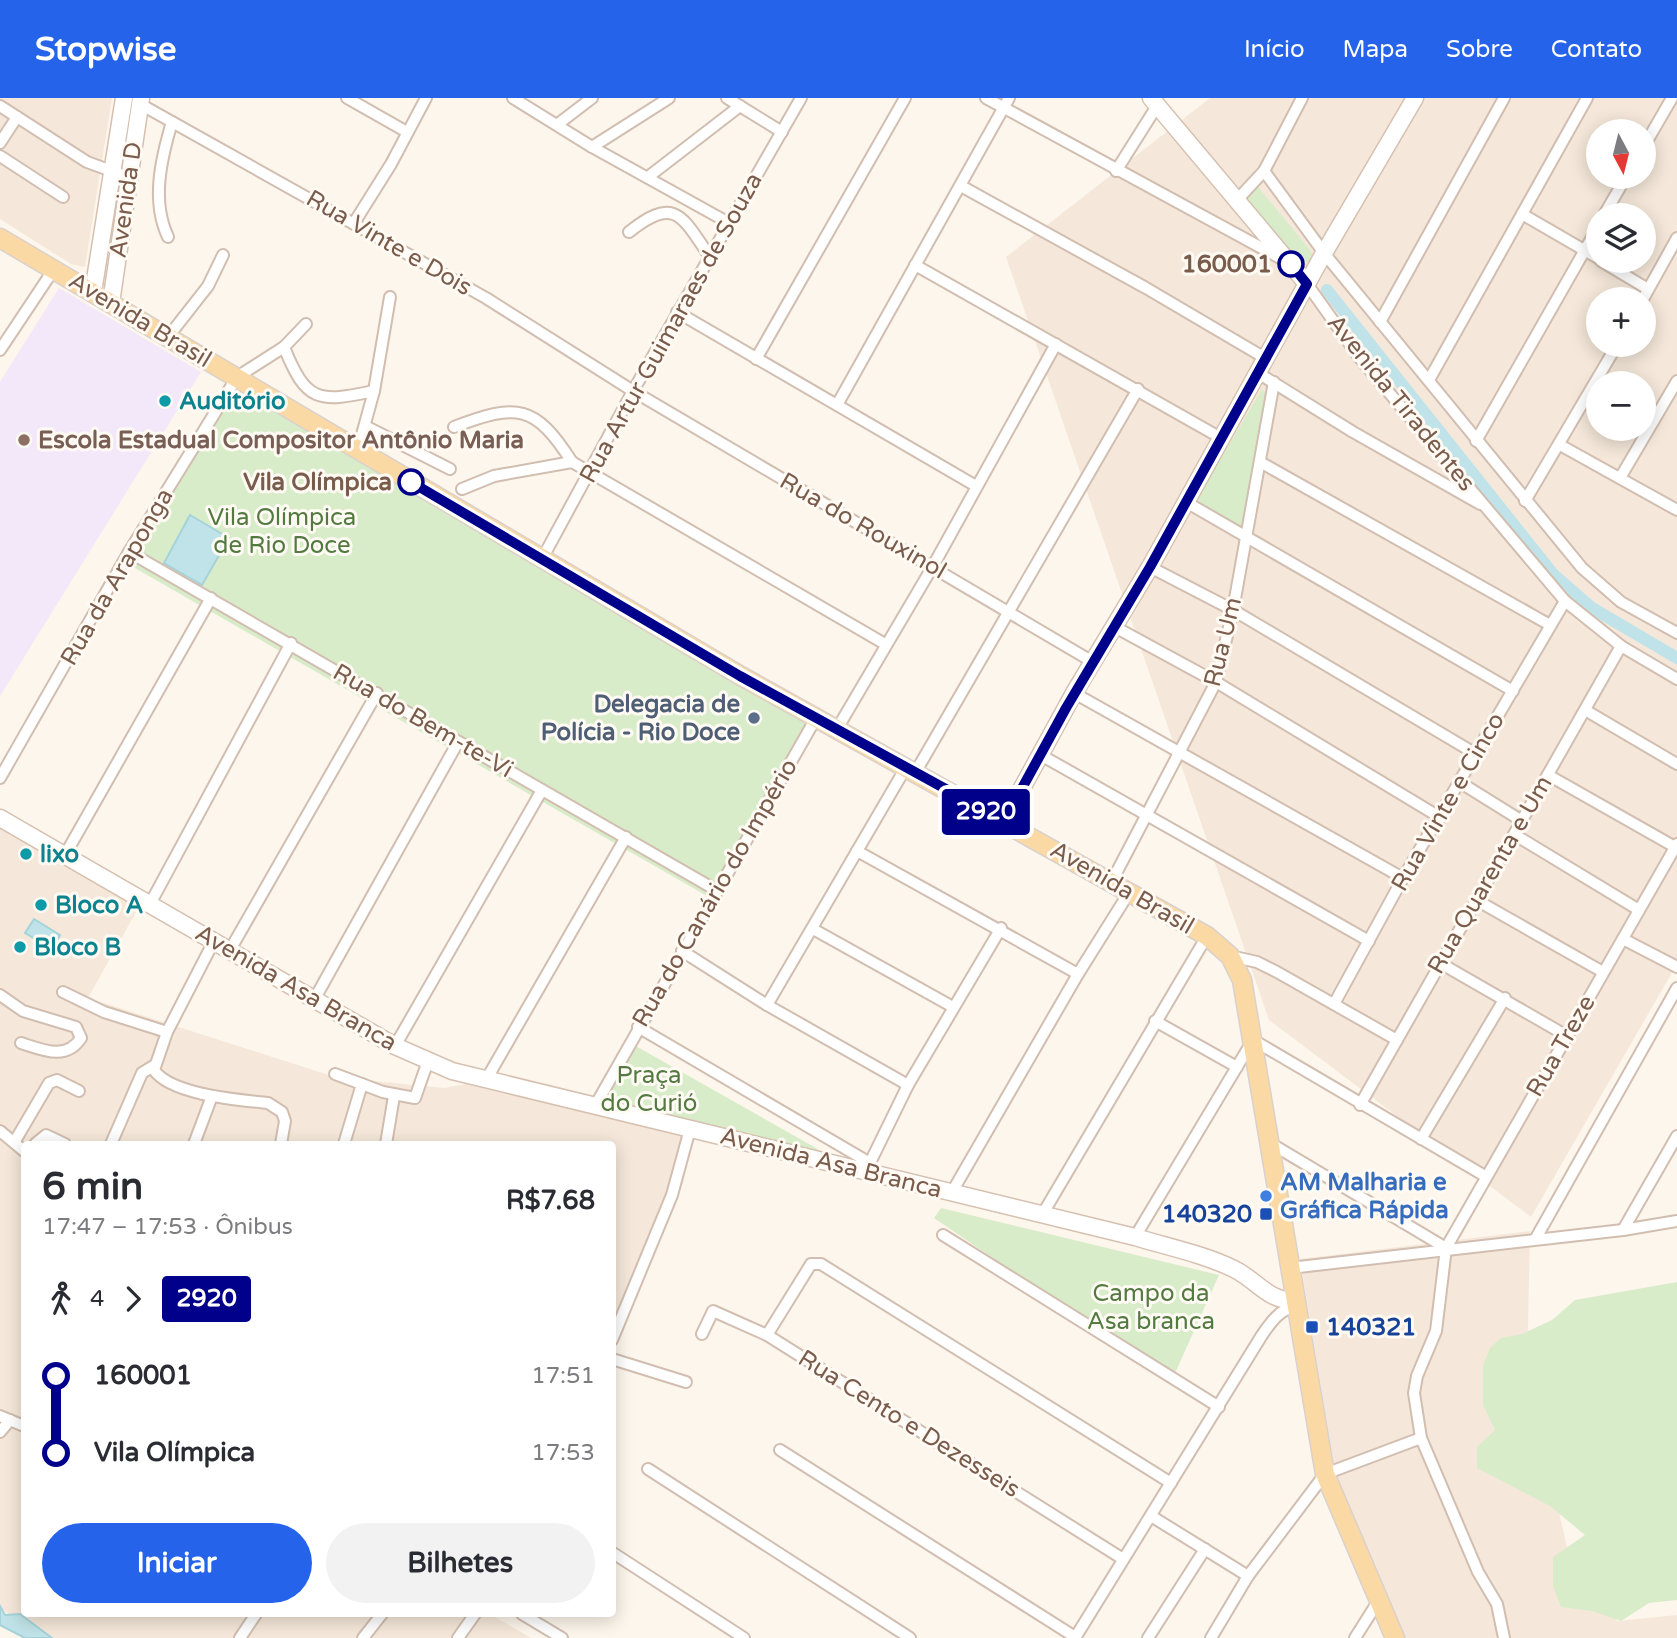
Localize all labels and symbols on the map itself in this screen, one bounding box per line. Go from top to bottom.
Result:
north arrow [1586,119,1656,189]
street label: Avenida D [104,140,148,260]
street label: Rua Artur Guimaraes de Souza [573,168,769,488]
street label: Rua Vinte e Dois [301,184,477,302]
place label: 160001 [1182,250,1272,279]
marker: 160001 [1278,251,1304,277]
street label: Avenida Brasil [63,266,217,374]
street label: Avenida Tiradentes [1321,309,1481,497]
place label: Auditório [179,387,286,416]
marker: Auditório [157,393,173,409]
place label: Escola Estadual Compositor Antônio Maria [38,426,524,455]
marker: Escola Estadual Compositor Antônio Maria [16,432,32,448]
street label: Rua do Rouxinol [775,467,951,585]
place label: Vila Olímpica [243,468,392,497]
marker: Vila Olímpica [398,469,424,495]
street label: Rua da Araponga [55,483,179,671]
park label: Vila Olímpica de Rio Doce [208,503,356,560]
street label: Rua Um [1198,594,1248,690]
street label: Rua do Bem-te-Vi [328,658,518,784]
place label: Delegacia de Polícia - Rio Doce [541,690,740,747]
street label: Rua Vinte e Cinco [1385,708,1511,896]
marker: Delegacia de Polícia - Rio Doce [746,710,762,726]
street label: Rua do Canário do Império [626,754,804,1032]
street label: Rua Quarenta e Um [1421,771,1559,979]
line badge: 2920 [937,789,1035,835]
street label: Avenida Brasil [1045,835,1199,941]
place label: lixo [40,840,79,869]
marker: lixo [18,846,34,862]
place label: Bloco A [55,891,144,920]
marker: Bloco A [33,897,49,913]
street label: Avenida Asa Branca [190,918,402,1058]
place label: Bloco B [34,933,121,962]
marker: Bloco B [12,939,28,955]
street label: Rua Treze [1520,990,1602,1102]
park label: Praça do Curió [601,1061,697,1118]
street label: Avenida Asa Branca [717,1121,945,1205]
place label: AM Malharia e Gráfica Rápida [1280,1168,1449,1225]
marker: AM Malharia e Gráfica Rápida [1258,1188,1274,1204]
place label: 140320 [1162,1200,1252,1229]
marker: 140320 [1258,1206,1274,1222]
park label: Campo da Asa branca [1087,1279,1215,1336]
place label: 140321 [1326,1313,1416,1342]
marker: 140321 [1304,1319,1320,1335]
street label: Rua Cento e Dezesseis [793,1344,1025,1504]

